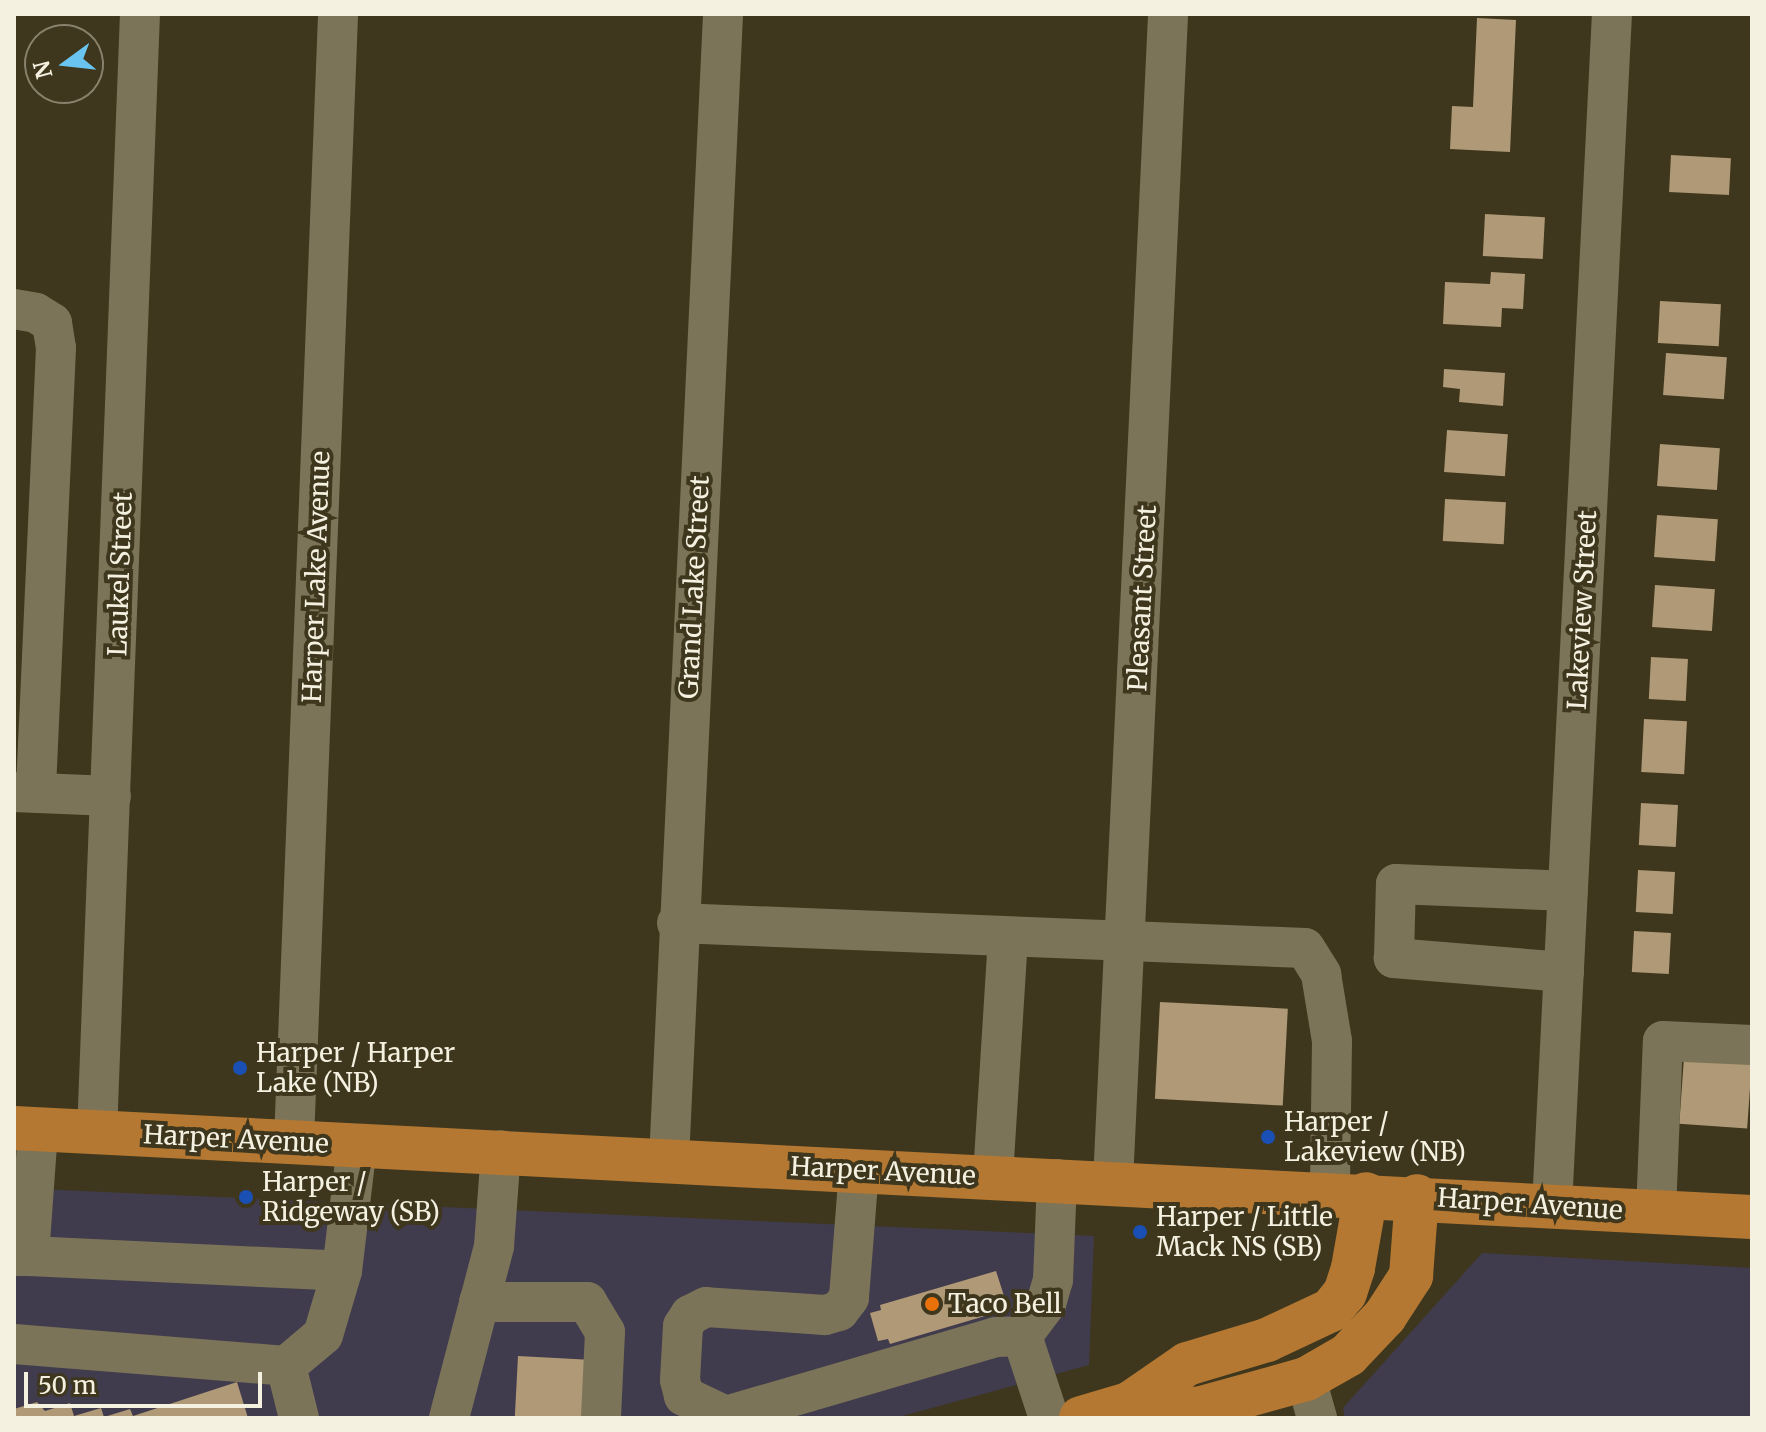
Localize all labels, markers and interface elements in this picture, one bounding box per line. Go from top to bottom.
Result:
north arrow [24,24,104,104]
text: N [27,58,59,82]
street label: Harper Lake Avenue [296,450,336,704]
street label: Grand Lake Street [673,475,715,699]
street label: Laukel Street [102,491,138,657]
street label: Pleasant Street [1122,504,1162,692]
street label: Lakeview Street [1561,509,1603,711]
place label: Harper / Harper Lake (NB) [256,1037,455,1098]
marker: Harper / Harper Lake (NB) [231,1059,249,1077]
place label: Harper / Lakeview (NB) [1284,1106,1466,1168]
street label: Harper Avenue [142,1119,330,1159]
marker: Harper / Lakeview (NB) [1259,1128,1277,1146]
street label: Harper Avenue [789,1151,977,1191]
place label: Harper / Ridgeway (SB) [262,1166,440,1228]
street label: Harper Avenue [1436,1182,1624,1226]
marker: Harper / Ridgeway (SB) [237,1188,255,1206]
place label: Harper / Little Mack NS (SB) [1156,1201,1333,1262]
marker: Harper / Little Mack NS (SB) [1131,1223,1149,1241]
place label: Taco Bell [948,1288,1062,1320]
marker: Taco Bell [923,1295,941,1313]
scale bar [28,1356,266,1406]
text: 50 m [38,1370,97,1401]

